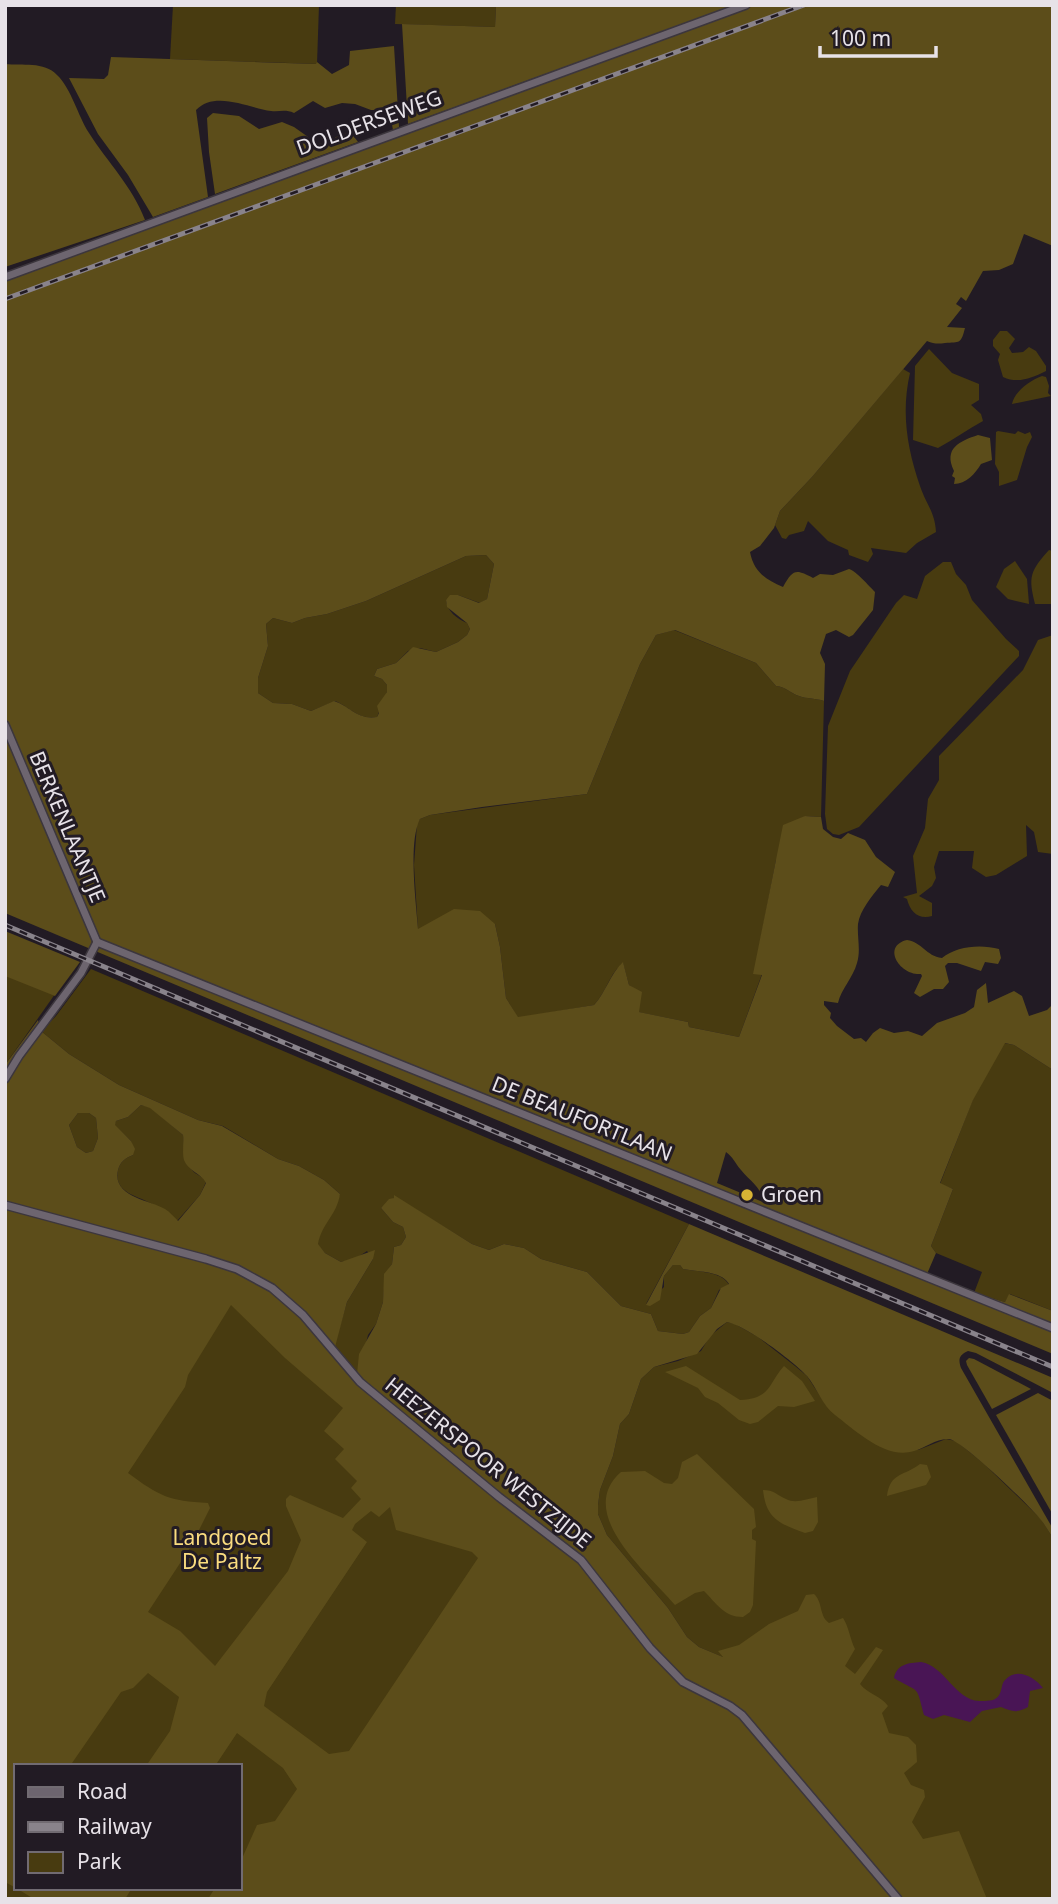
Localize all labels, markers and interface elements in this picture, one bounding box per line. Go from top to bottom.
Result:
scale bar [820,14,936,58]
text: 100 m [830,24,891,52]
street label: DOLDERSEWEG [292,83,445,161]
street label: BERKENLAANTJE [23,747,112,907]
street label: DE BEAUFORTLAAN [488,1069,677,1167]
place label: Groen [761,1180,822,1208]
marker: Groen [739,1187,755,1203]
street label: HEEZERSPOOR WESTZIJDE [380,1370,598,1554]
park label: Landgoed De Paltz [172,1523,272,1575]
legend [14,1764,242,1890]
text: Road [77,1777,127,1805]
text: Railway [77,1812,152,1840]
text: Park [77,1847,122,1875]

